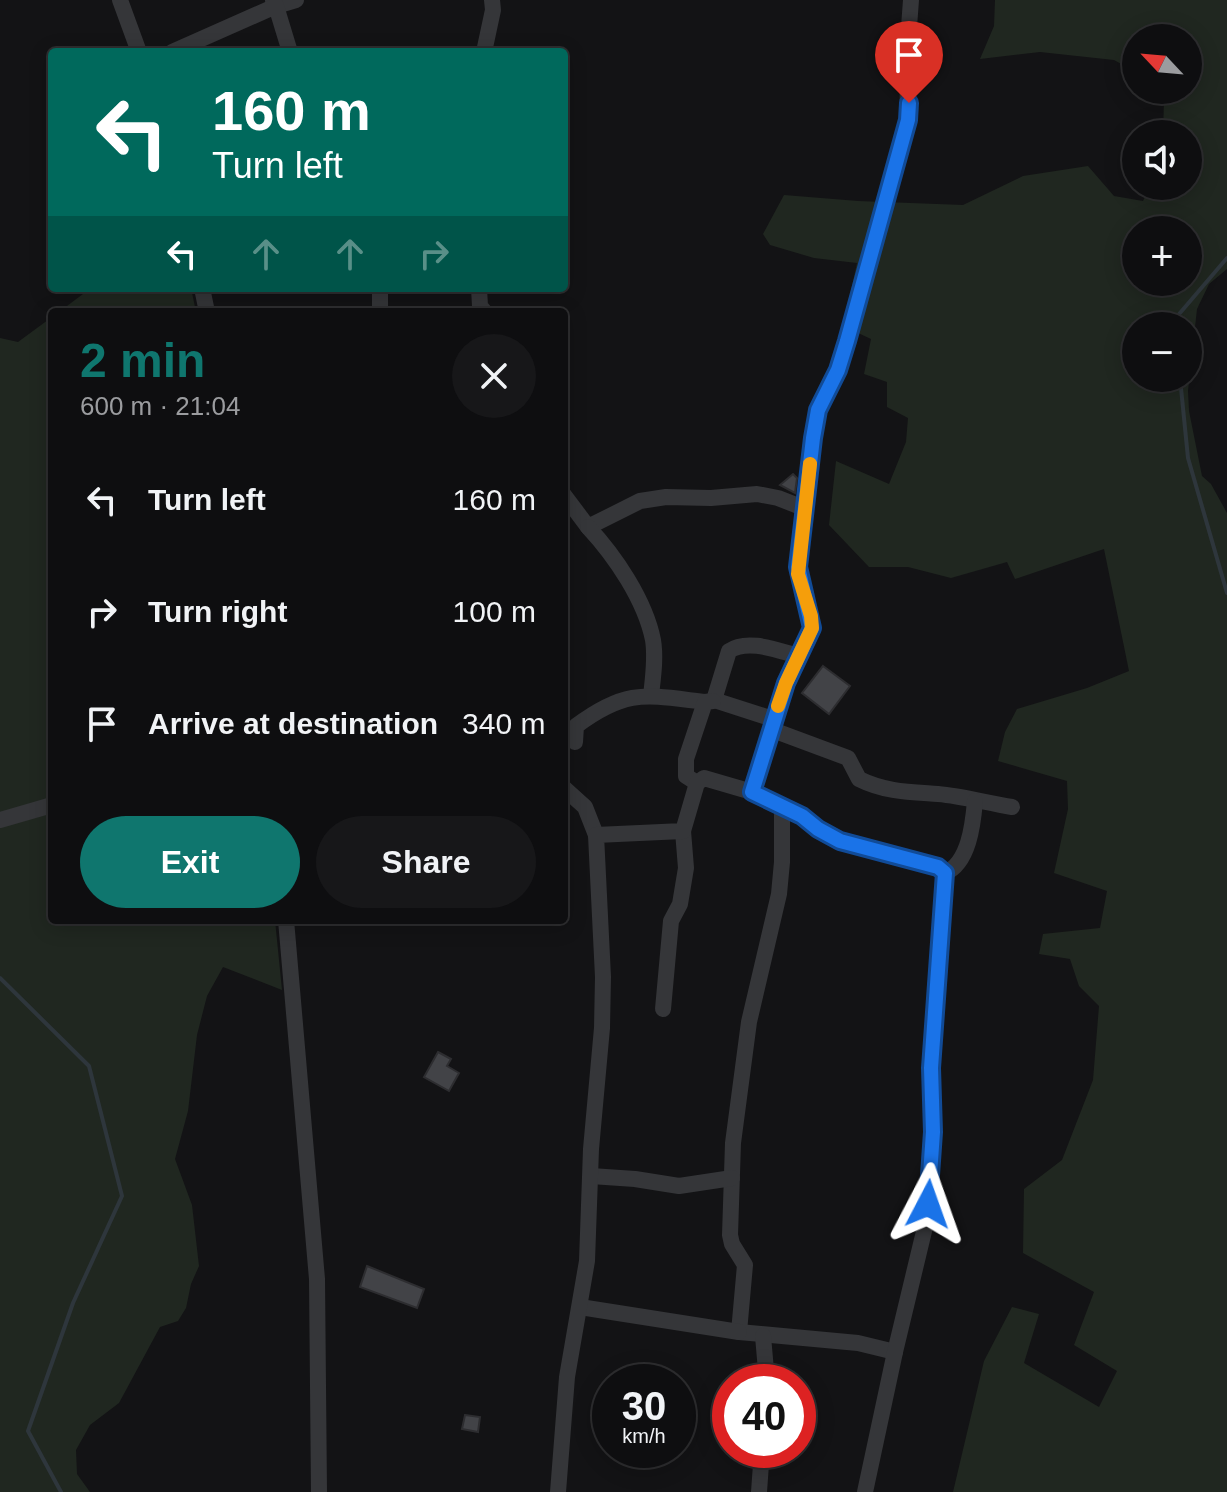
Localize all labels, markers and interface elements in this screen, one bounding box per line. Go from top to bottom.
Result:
pin [875,21,943,103]
north arrow [1122,24,1202,104]
map controls [1122,24,1202,392]
icon: arrive [887,33,931,77]
text: 160 m [212,79,371,142]
icon: left [80,80,184,184]
button: sound [1122,120,1202,200]
text: Turn left [212,145,343,186]
button: + [1122,216,1202,296]
icon: left [160,232,204,276]
icon: ahead [244,232,288,276]
icon: ahead [328,232,372,276]
icon: right [412,232,456,276]
button: − [1122,312,1202,392]
text: 2 min [80,334,205,387]
button: close [452,334,536,418]
text: 600 m · 21:04 [80,391,240,421]
icon: left [80,478,124,522]
text: Turn left [148,483,266,516]
text: 160 m [453,483,536,516]
icon: right [80,590,124,634]
text: Turn right [148,595,287,628]
text: 100 m [453,595,536,628]
icon: arrive [80,702,124,746]
text: Arrive at destination [148,707,438,740]
text: 340 m [462,707,545,740]
button: Exit [80,816,300,908]
button: Share [316,816,536,908]
position arrow [886,1162,970,1246]
speed limit sign: 40 [712,1364,816,1468]
text: 30 [622,1384,666,1428]
text: km/h [622,1425,666,1447]

